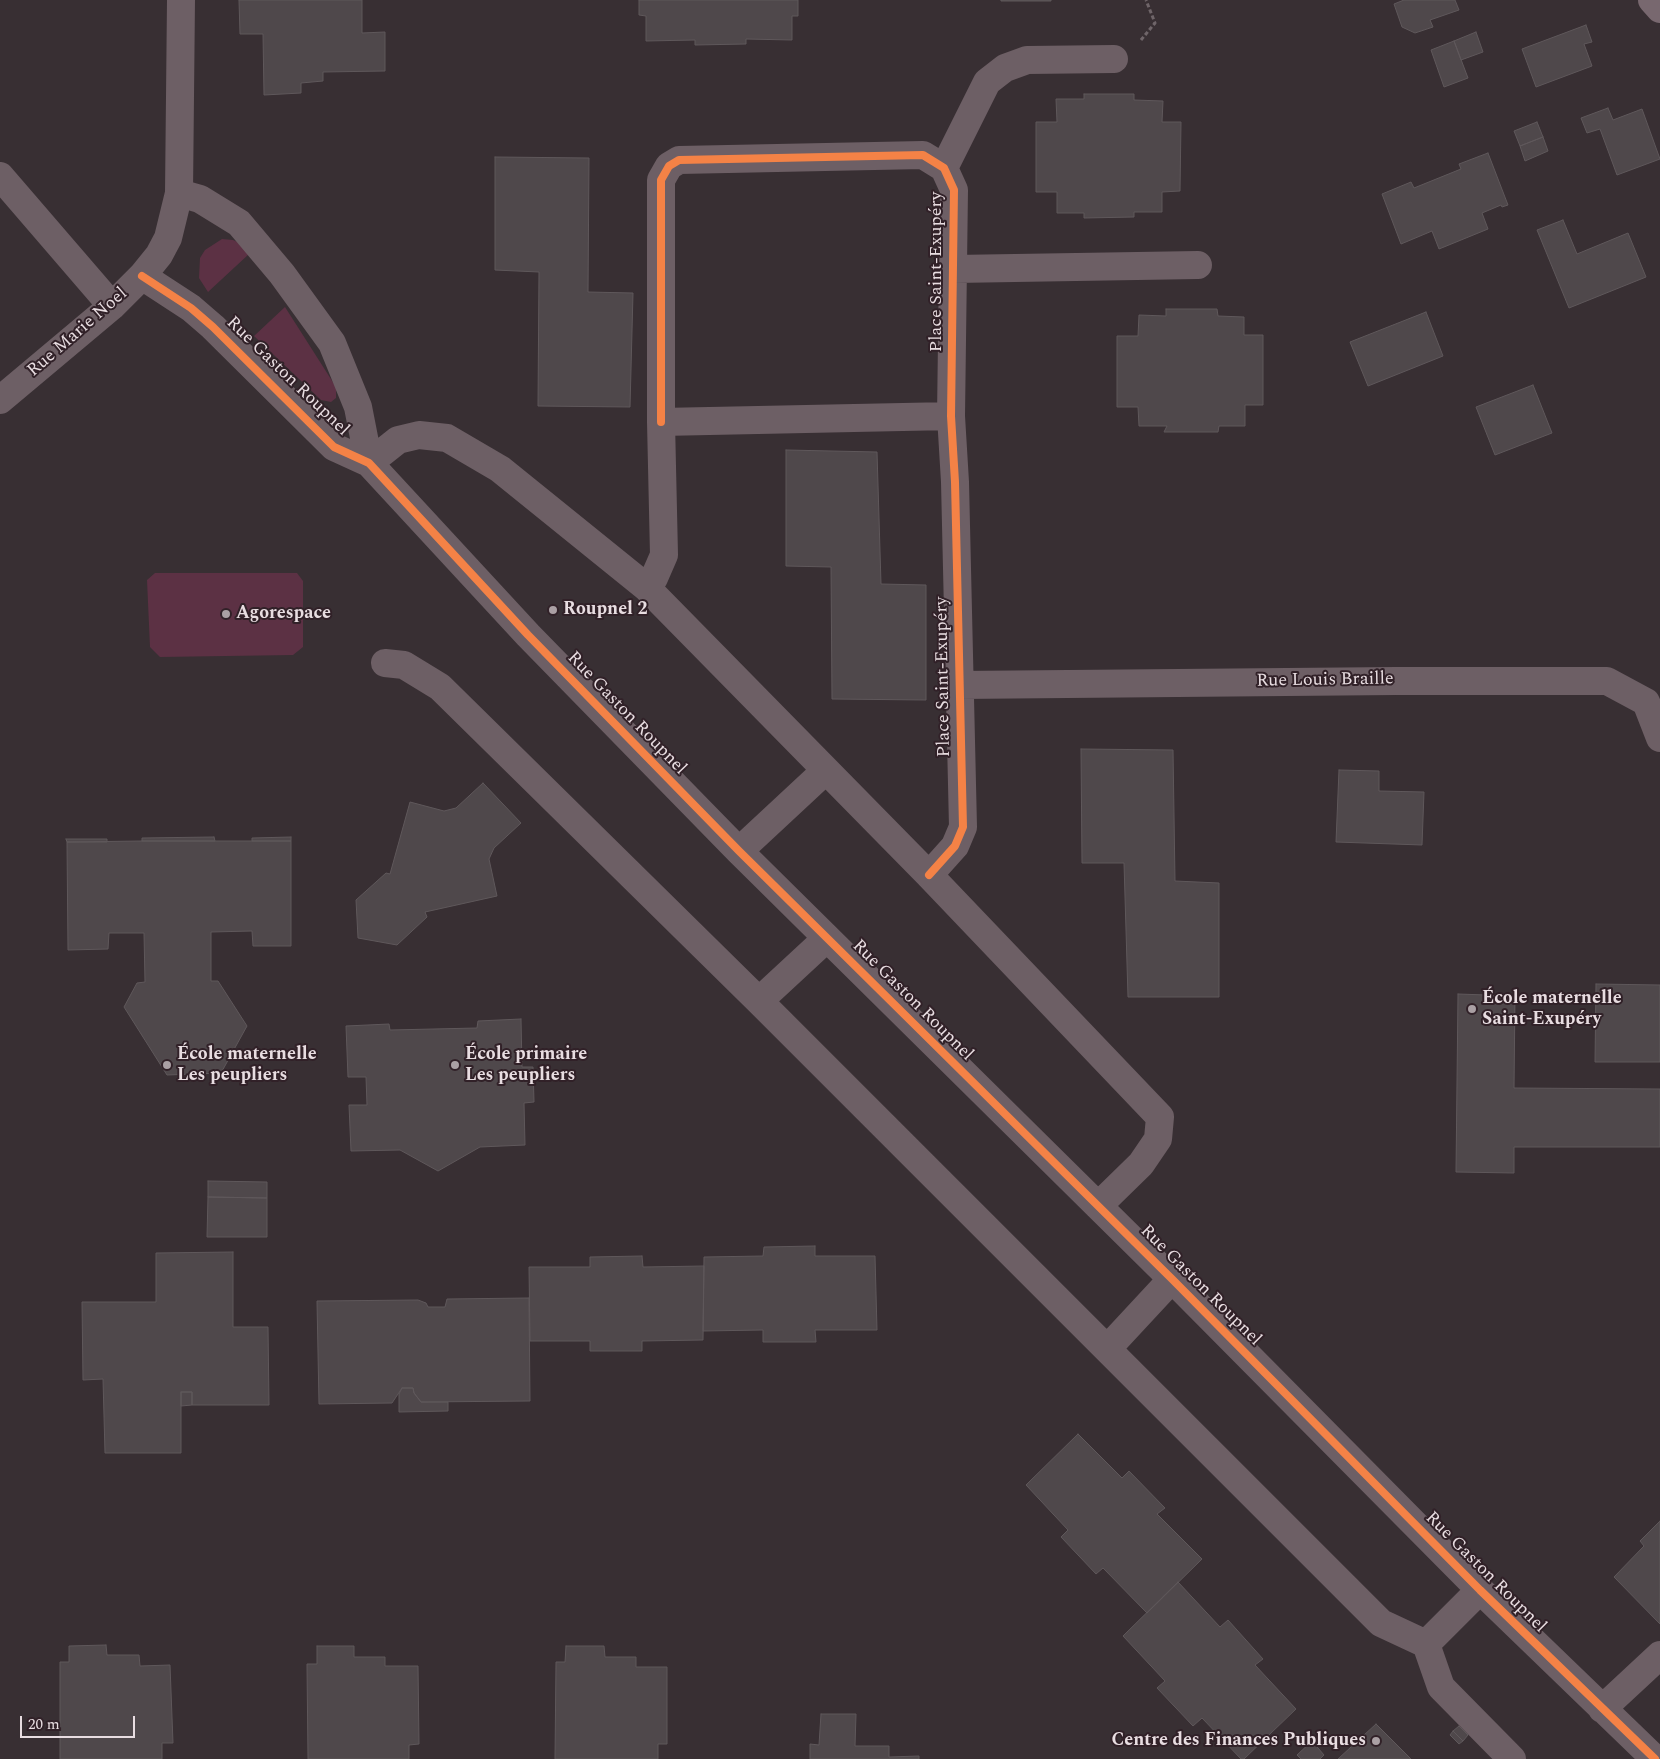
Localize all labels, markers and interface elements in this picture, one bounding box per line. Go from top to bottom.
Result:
street label: Place Saint-Exupéry [926,192,948,352]
street label: Rue Marie Noel [24,284,132,382]
street label: Rue Gaston Roupnel [221,313,353,441]
street label: Place Saint-Exupéry [932,597,956,757]
place label: Roupnel 2 [563,599,648,621]
place label: Agorespace [236,603,331,625]
marker: Roupnel 2 [547,604,559,616]
marker: Agorespace [220,608,232,620]
street label: Rue Gaston Roupnel [562,648,690,780]
street label: Rue Louis Braille [1256,669,1394,693]
street label: Rue Gaston Roupnel [847,936,977,1066]
place label: École maternelle Saint-Exupéry [1482,988,1622,1030]
marker: École maternelle Saint-Exupéry [1466,1003,1478,1015]
place label: École maternelle Les peupliers [177,1044,317,1086]
place label: École primaire Les peupliers [465,1044,587,1086]
marker: École maternelle Les peupliers [161,1059,173,1071]
marker: École primaire Les peupliers [449,1059,461,1071]
street label: Rue Gaston Roupnel [1135,1221,1265,1351]
street label: Rue Gaston Roupnel [1420,1508,1550,1638]
scale bar [22,1706,138,1738]
text: 20 m [28,1713,60,1736]
place label: Centre des Finances Publiques [1111,1730,1366,1752]
marker: Centre des Finances Publiques [1370,1735,1382,1747]

